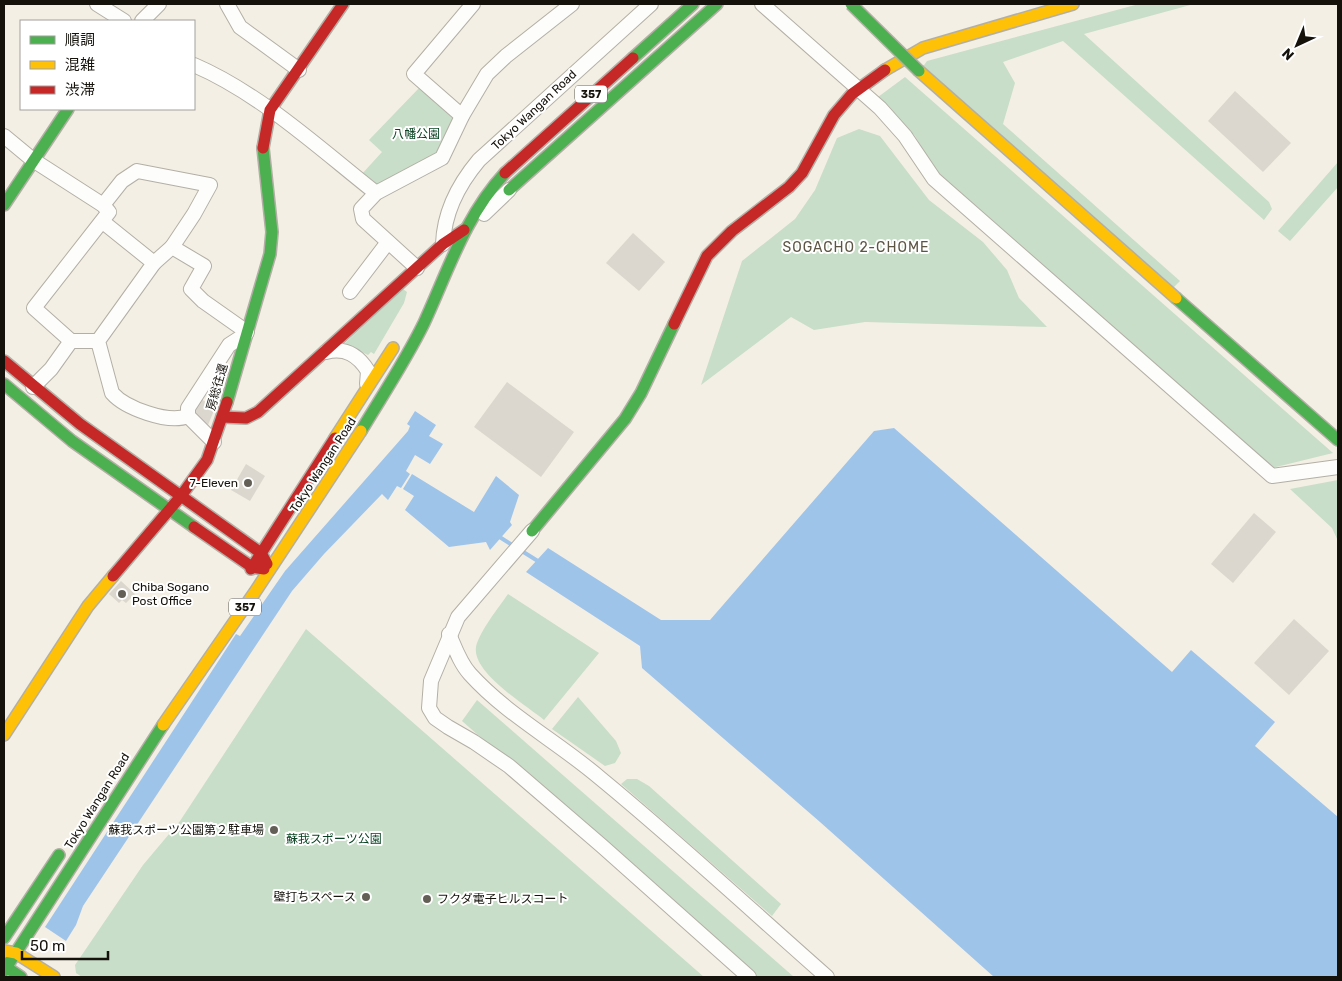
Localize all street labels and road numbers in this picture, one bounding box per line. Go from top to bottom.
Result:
street label: Tokyo Wangan Road [489,67,579,153]
road number: 357 [575,86,607,102]
street label: 房総往還 [204,362,230,412]
street label: Tokyo Wangan Road [287,415,359,515]
road number: 357 [229,598,261,616]
street label: Tokyo Wangan Road [62,750,132,852]

